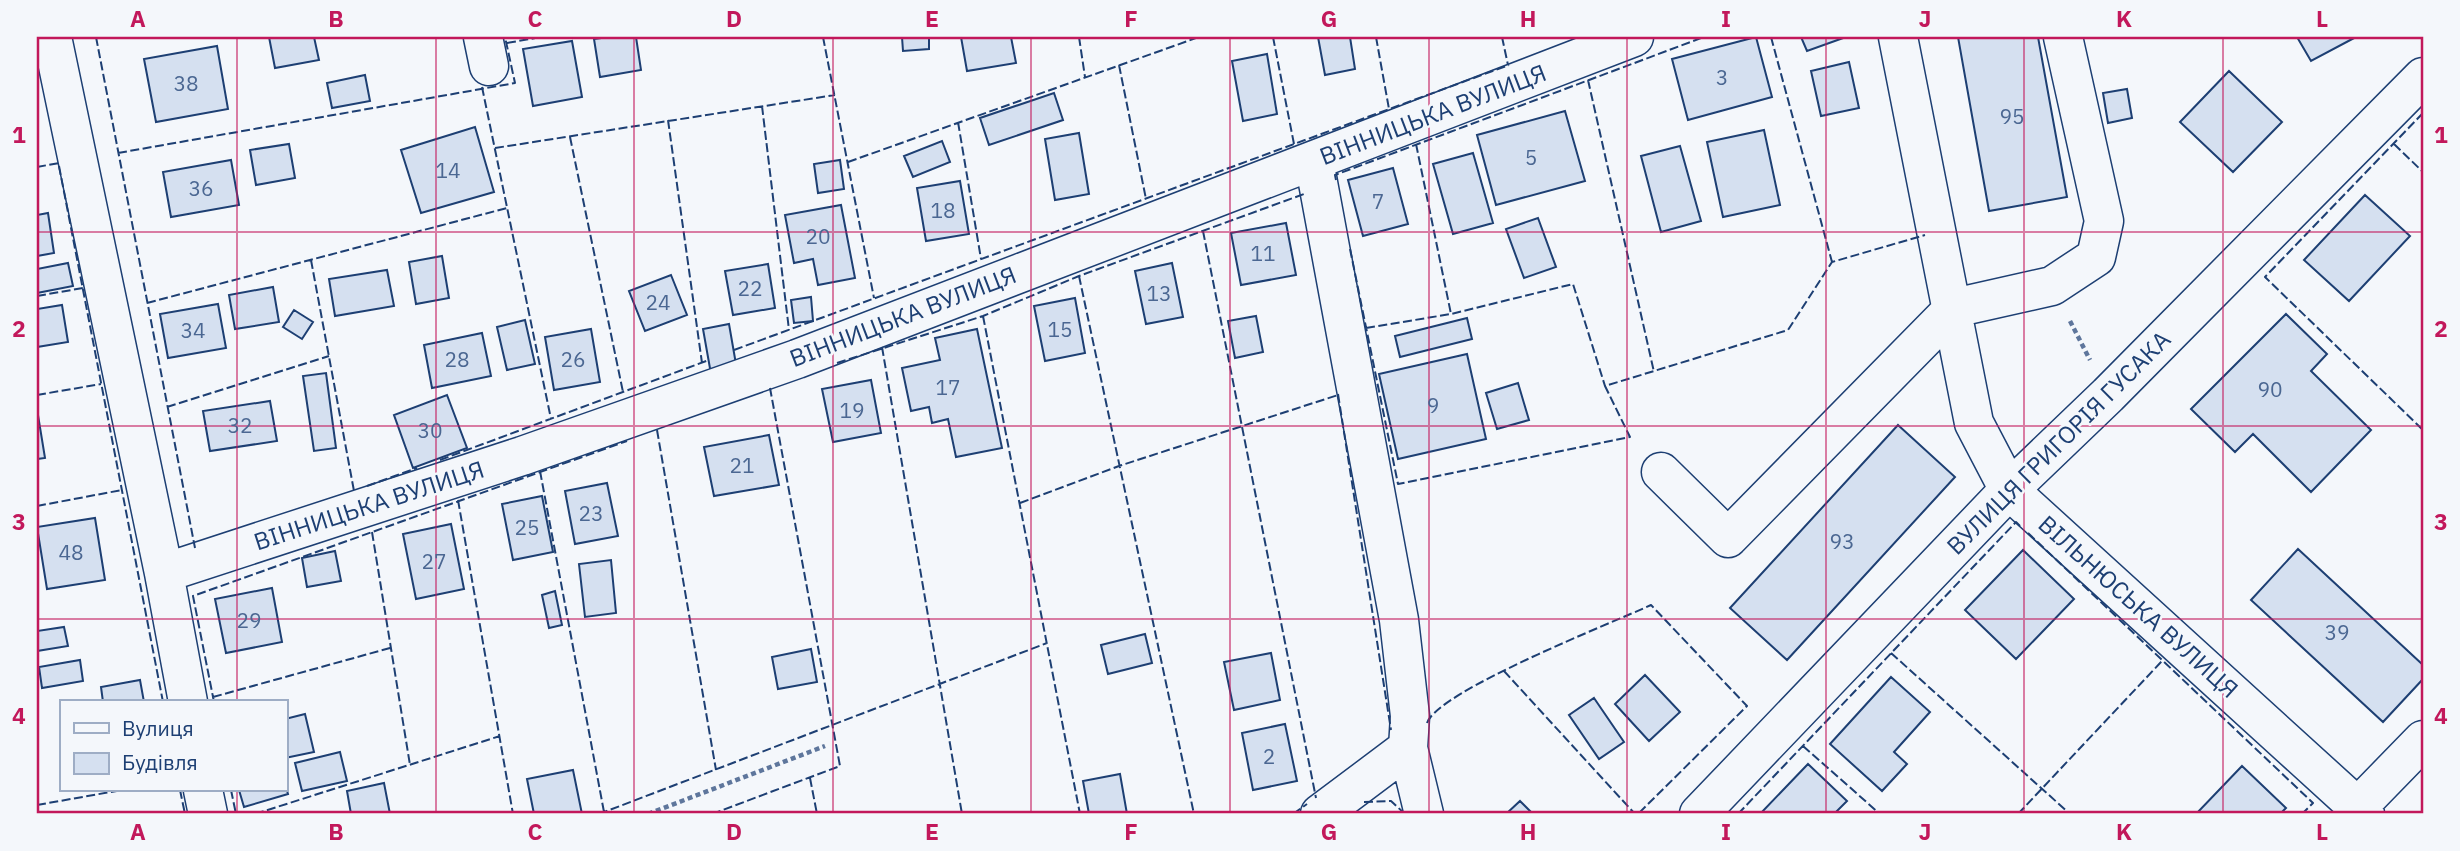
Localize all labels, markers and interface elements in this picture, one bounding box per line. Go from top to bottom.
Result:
text: A [130,3,146,33]
text: B [328,3,344,33]
text: C [528,3,543,33]
text: D [726,3,742,33]
text: E [925,3,939,33]
text: F [1124,3,1138,33]
text: G [1321,3,1337,33]
text: H [1520,3,1536,33]
text: I [1721,3,1731,33]
text: J [1919,3,1931,33]
text: K [2116,3,2132,33]
text: L [2316,3,2328,33]
street label: ВІННИЦЬКА ВУЛИЦЯ [1315,56,1551,172]
house number: 3 [1716,63,1728,91]
house number: 38 [173,69,199,97]
house number: 95 [1999,102,2025,130]
text: 1 [12,119,26,149]
text: 1 [2434,119,2448,149]
house number: 5 [1525,143,1537,171]
house number: 14 [435,156,461,184]
house number: 36 [188,174,214,202]
house number: 7 [1372,187,1384,215]
house number: 18 [930,196,956,224]
house number: 20 [805,222,831,250]
house number: 11 [1250,239,1276,267]
street label: ВІННИЦЬКА ВУЛИЦЯ [785,258,1021,374]
house number: 22 [737,274,763,302]
house number: 13 [1146,279,1172,307]
house number: 24 [645,288,671,316]
text: 2 [12,313,26,343]
text: 2 [2434,313,2448,343]
house number: 15 [1047,315,1073,343]
house number: 34 [180,316,206,344]
street label: ВУЛИЦЯ ГРИГОРІЯ ГУСАКА [1939,323,2177,561]
house number: 28 [444,345,470,373]
house number: 26 [560,345,586,373]
house number: 17 [935,373,961,401]
house number: 90 [2257,375,2283,403]
house number: 9 [1427,391,1439,419]
house number: 19 [839,396,865,424]
house number: 32 [227,411,253,439]
house number: 30 [417,416,443,444]
house number: 21 [729,451,755,479]
street label: ВІННИЦЬКА ВУЛИЦЯ [249,453,488,557]
house number: 23 [578,499,604,527]
text: 3 [12,506,26,536]
text: 3 [2434,506,2448,536]
street label: ВІЛЬНЮСЬКА ВУЛИЦЯ [2032,508,2245,705]
house number: 25 [514,513,540,541]
house number: 93 [1829,527,1855,555]
house number: 48 [58,538,84,566]
house number: 27 [421,547,447,575]
house number: 29 [236,606,262,634]
house number: 39 [2324,618,2350,646]
text: 4 [12,700,26,730]
legend [60,700,287,792]
text: 4 [2434,700,2448,730]
text: Вулиця [122,714,194,742]
house number: 2 [1263,742,1275,770]
text: Будівля [122,748,198,776]
text: A [130,816,146,846]
text: B [328,816,344,846]
text: C [528,816,543,846]
text: D [726,816,742,846]
text: E [925,816,939,846]
text: F [1124,816,1138,846]
text: G [1321,816,1337,846]
text: H [1520,816,1536,846]
text: I [1721,816,1731,846]
text: J [1919,816,1931,846]
text: K [2116,816,2132,846]
text: L [2316,816,2328,846]

